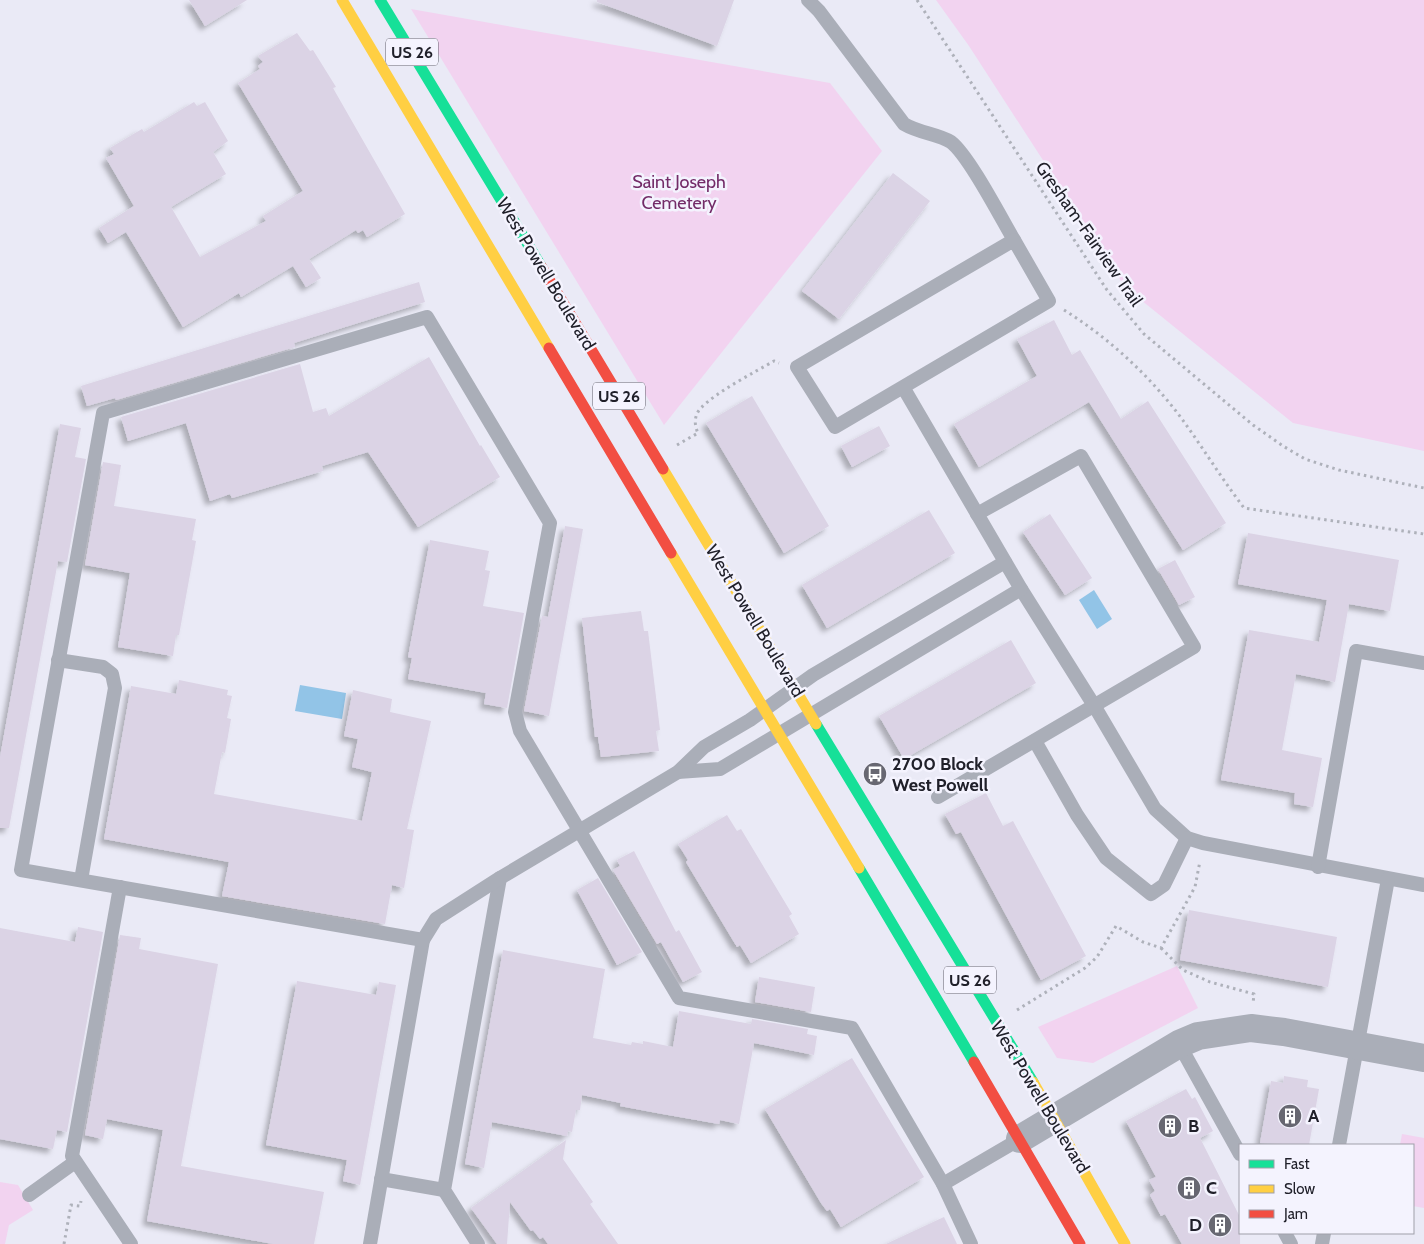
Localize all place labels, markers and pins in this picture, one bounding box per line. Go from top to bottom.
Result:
place label: 2700 Block West Powell [892,753,988,796]
bus stop icon: 2700 Block West Powell [862,761,888,787]
building icon: A [1277,1103,1303,1129]
place label: A [1308,1105,1320,1127]
building icon: B [1157,1113,1183,1139]
place label: B [1188,1115,1199,1137]
building icon: C [1176,1175,1202,1201]
place label: C [1206,1177,1217,1199]
building icon: D [1207,1212,1233,1238]
place label: D [1189,1214,1202,1236]

